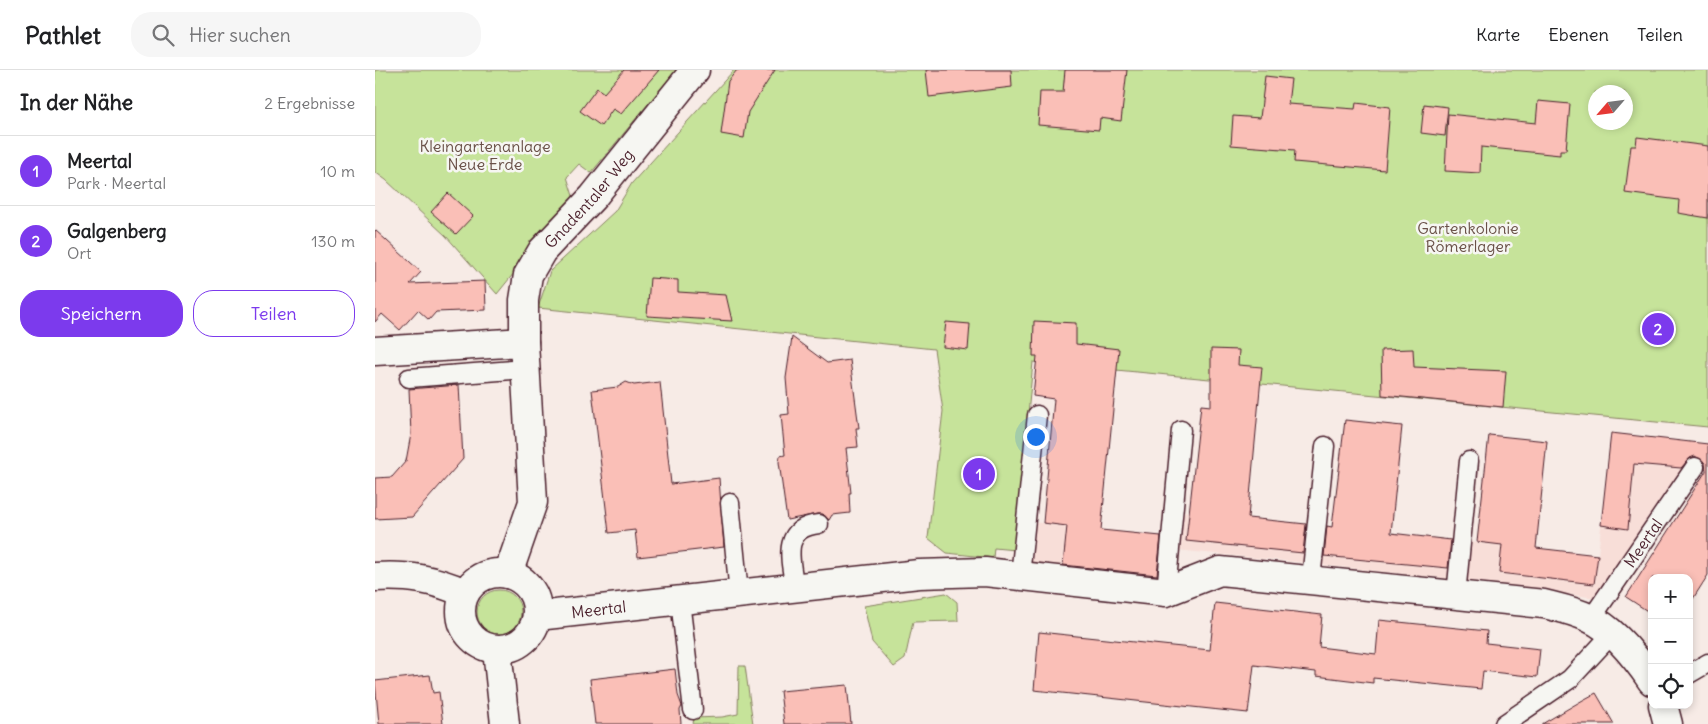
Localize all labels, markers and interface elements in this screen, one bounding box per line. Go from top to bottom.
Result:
search box [131,12,481,57]
text: Pathlet [25,20,101,50]
icon: search [149,21,177,49]
text: Hier suchen [189,23,291,47]
text: Karte [1476,23,1520,46]
text: Ebenen [1548,23,1609,46]
text: Teilen [1637,23,1683,46]
north arrow [1588,85,1633,130]
text: In der Nähe [20,89,133,116]
text: 2 Ergebnisse [264,93,355,113]
park label: Kleingartenanlage Neue Erde [419,136,551,174]
street label: Gnadentaler Weg [540,145,638,252]
text: Meertal [67,149,132,173]
text: 1 [33,161,39,181]
text: 10 m [320,161,355,181]
text: Park · Meertal [67,173,166,193]
park label: Gartenkolonie Römerlager [1417,218,1519,256]
text: Galgenberg [67,219,167,243]
text: 2 [32,231,40,251]
text: 130 m [311,231,355,251]
text: Ort [67,243,91,263]
button: Speichern [20,290,183,337]
button: Teilen [193,290,355,337]
pin: 2 [1642,310,1674,348]
your location [1023,424,1049,450]
pin: 1 [963,455,995,493]
street label: Meertal [1619,515,1667,571]
map controls [1648,574,1693,709]
button: + [1648,574,1693,619]
street label: Meertal [570,596,627,622]
button: − [1648,619,1693,664]
button: locate [1648,664,1693,709]

